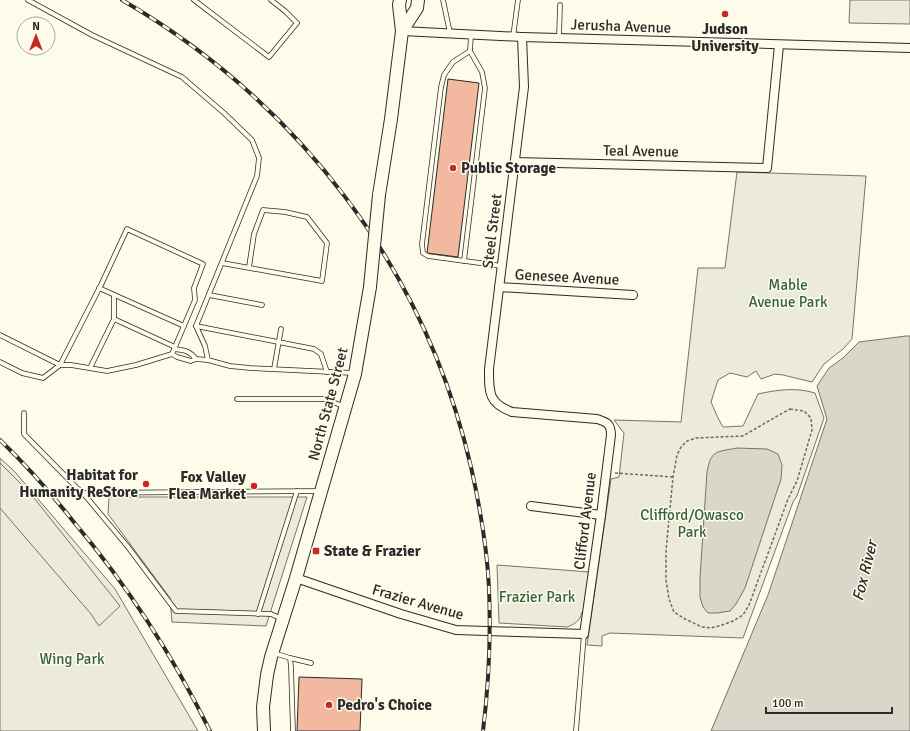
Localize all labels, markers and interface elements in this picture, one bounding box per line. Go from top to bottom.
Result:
marker: Judson University [720,9,730,19]
street label: Jerusha Avenue [570,15,672,37]
north arrow [16,16,56,56]
text: N [32,20,40,33]
place label: Judson University [691,20,759,55]
street label: Teal Avenue [603,141,679,161]
place label: Public Storage [461,159,556,177]
marker: Public Storage [448,163,458,173]
street label: Steel Street [478,193,506,269]
street label: Genesee Avenue [514,265,620,289]
park label: Mable Avenue Park [748,276,828,311]
street label: North State Street [304,345,352,463]
place label: Habitat for Humanity ReStore [19,466,138,501]
place label: Fox Valley Flea Market [168,468,247,503]
street label: Clifford Avenue [570,471,600,571]
marker: Habitat for Humanity ReStore [141,479,151,489]
marker: Fox Valley Flea Market [249,481,259,491]
park label: Clifford/Owasco Park [640,506,744,541]
water label: Fox River [848,537,883,603]
place label: State & Frazier [324,542,421,560]
marker: State & Frazier [311,546,321,556]
street label: Frazier Avenue [370,580,466,624]
park label: Frazier Park [499,588,576,606]
park label: Wing Park [39,650,105,668]
scale bar [766,689,892,715]
place label: Pedro's Choice [337,696,432,714]
text: 100 m [772,696,804,711]
marker: Pedro's Choice [324,700,334,710]

